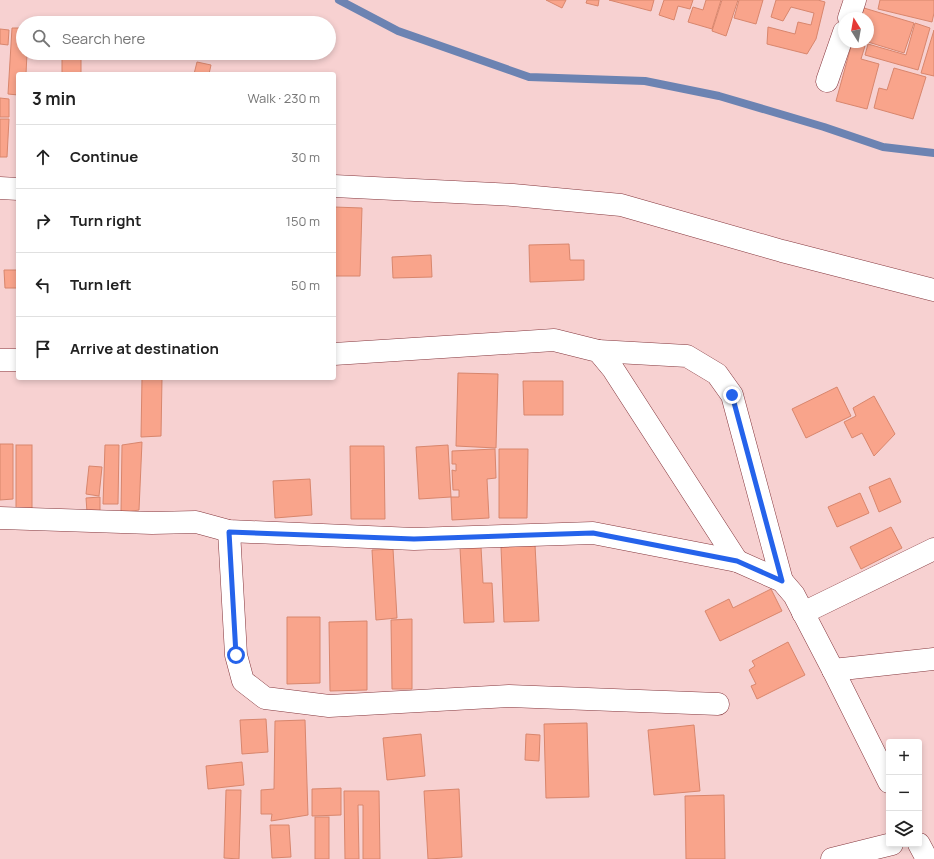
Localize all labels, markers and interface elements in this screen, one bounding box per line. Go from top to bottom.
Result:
north arrow [838,12,874,48]
search box [16,16,336,60]
icon: search [30,27,52,49]
text: Search here [62,28,145,49]
text: 3 min [32,87,76,110]
text: Walk · 230 m [247,89,320,107]
icon: ahead [32,146,54,168]
text: Continue [70,146,138,167]
text: 30 m [291,148,320,166]
icon: right [32,210,54,232]
text: Turn right [70,210,141,231]
text: 150 m [286,212,320,230]
icon: left [32,274,54,296]
text: Turn left [70,274,132,295]
text: 50 m [291,276,320,294]
icon: arrive [32,338,54,360]
text: Arrive at destination [70,338,219,359]
route end [723,386,741,404]
route start [227,646,245,664]
map controls [886,739,922,847]
button: + [886,739,922,775]
button: − [886,775,922,811]
button: layers [886,811,922,847]

